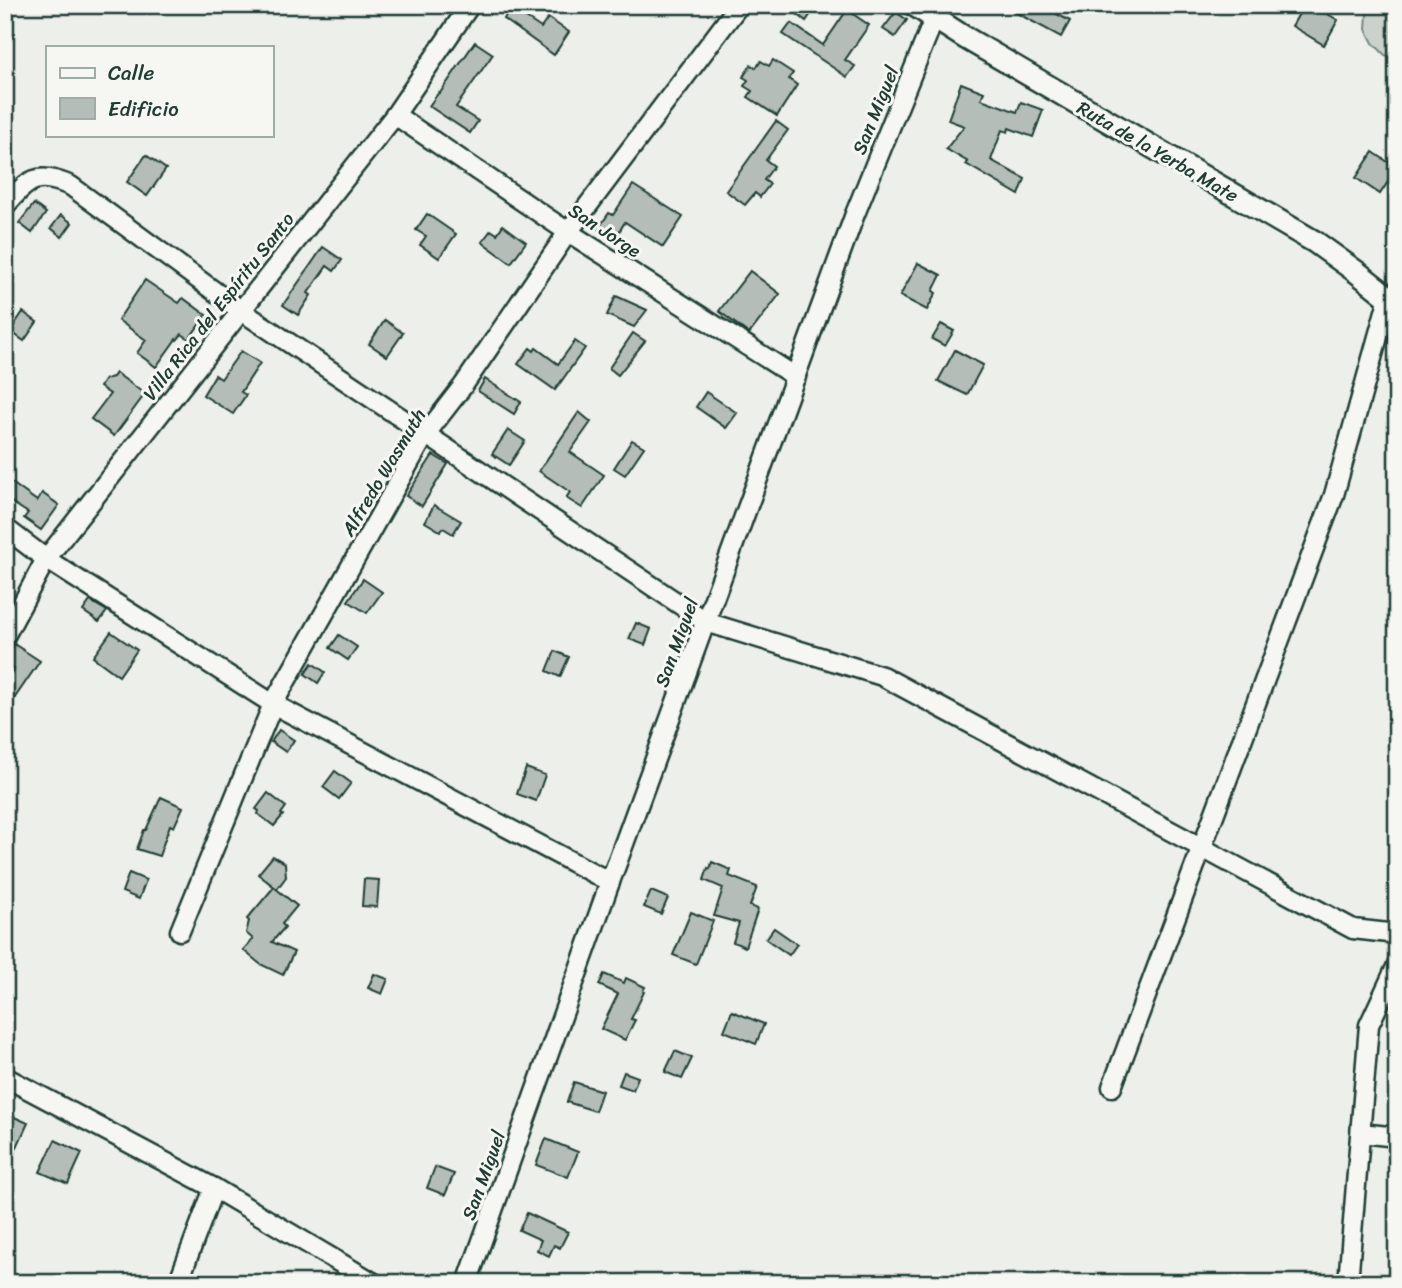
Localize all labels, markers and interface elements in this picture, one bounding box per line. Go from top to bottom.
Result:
legend [46,46,273,136]
text: Calle [108,54,155,92]
street label: San Miguel [843,60,908,160]
text: Edificio [108,90,179,128]
street label: Ruta de la Yerba Mate [1071,92,1245,211]
street label: San Jorge [561,194,648,267]
street label: Villa Rica del Espíritu Santo [134,205,303,408]
street label: Alfredo Wasmuth [332,402,435,543]
street label: San Miguel [645,592,708,692]
street label: San Miguel [452,1125,515,1225]

